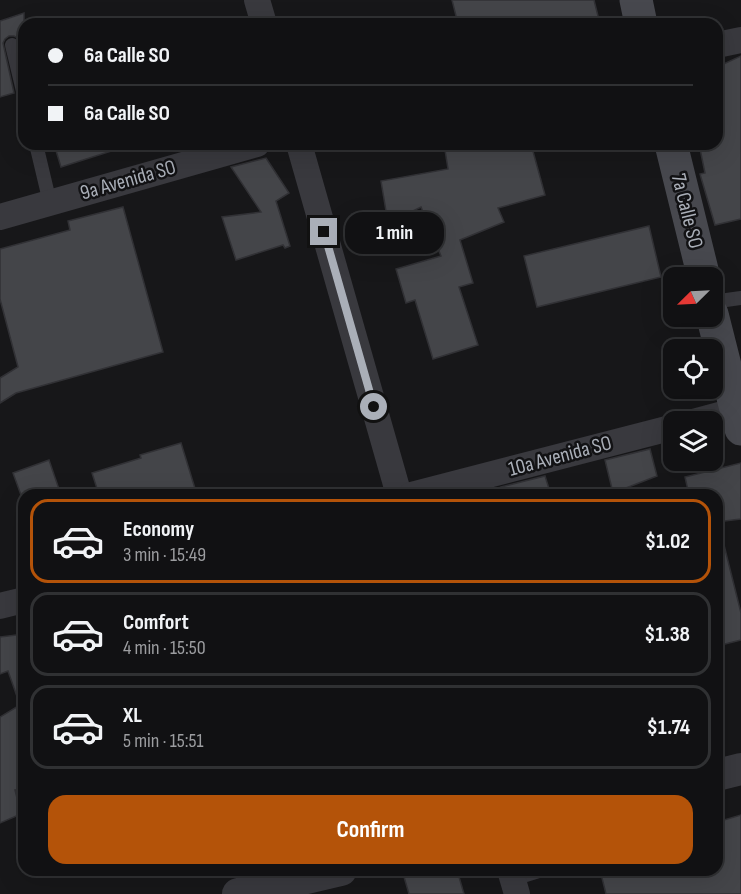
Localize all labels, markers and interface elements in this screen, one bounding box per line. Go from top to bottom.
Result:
text: 6a Calle SO [84,42,170,69]
text: 6a Calle SO [84,100,170,127]
street label: 9a Avenida SO [77,154,179,206]
street label: 7a Calle SO [666,171,708,251]
callout: 1 min [345,211,444,253]
route end [310,218,337,245]
text: 1 min [376,221,413,245]
north arrow [663,267,723,327]
map controls [663,267,723,471]
button: locate [663,339,723,399]
route start [360,393,387,420]
button: layers [663,411,723,471]
street label: 10a Avenida SO [506,430,614,482]
icon: car [51,514,105,568]
text: Economy [123,516,194,543]
text: $1.02 [645,528,690,555]
text: 3 min · 15:49 [123,543,206,567]
icon: car [51,607,105,661]
text: Comfort [123,609,189,636]
text: $1.38 [644,621,690,648]
text: 4 min · 15:50 [123,636,206,660]
icon: car [51,700,105,754]
text: XL [123,702,142,729]
text: $1.74 [647,714,690,741]
text: 5 min · 15:51 [123,729,203,753]
button: Confirm [48,795,693,864]

